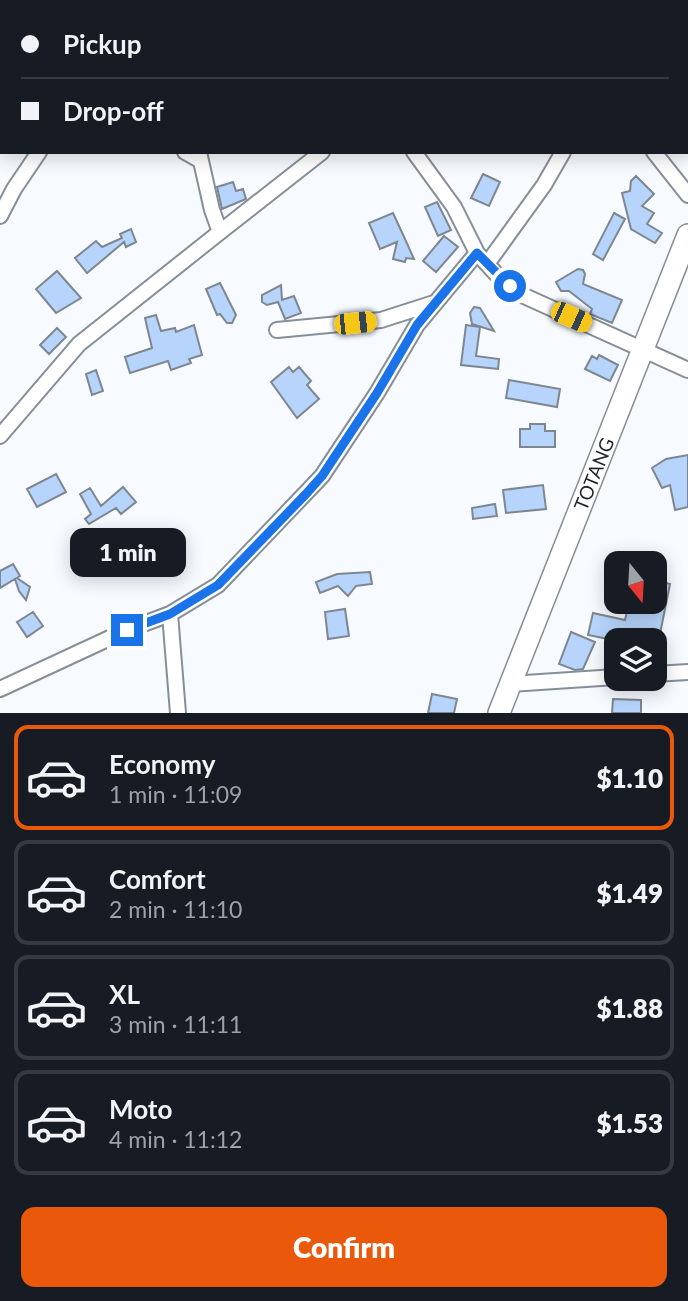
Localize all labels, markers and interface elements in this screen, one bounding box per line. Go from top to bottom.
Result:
text: Pickup [63,28,142,60]
text: Drop-off [63,95,164,127]
route start [494,270,526,302]
car [548,299,595,335]
car [334,310,377,336]
street label: TOTANG [569,434,619,514]
callout: 1 min [69,528,185,578]
text: 1 min [99,538,157,566]
north arrow [604,551,667,614]
map controls [604,551,667,691]
route end [111,614,143,646]
button: layers [604,628,667,691]
icon: car [25,746,88,809]
text: Economy [109,748,215,780]
text: $1.10 [596,762,663,794]
text: 1 min · 11:09 [109,780,242,808]
icon: car [25,861,88,924]
text: Comfort [109,863,206,895]
text: $1.49 [596,877,663,909]
text: 2 min · 11:10 [109,895,242,923]
icon: car [25,976,88,1039]
text: XL [109,978,140,1010]
text: $1.88 [596,992,663,1024]
text: 3 min · 11:11 [109,1010,242,1038]
icon: car [25,1091,88,1154]
text: Moto [109,1093,172,1125]
text: $1.53 [596,1107,663,1139]
text: 4 min · 11:12 [109,1125,242,1153]
button: Confirm [21,1207,667,1287]

